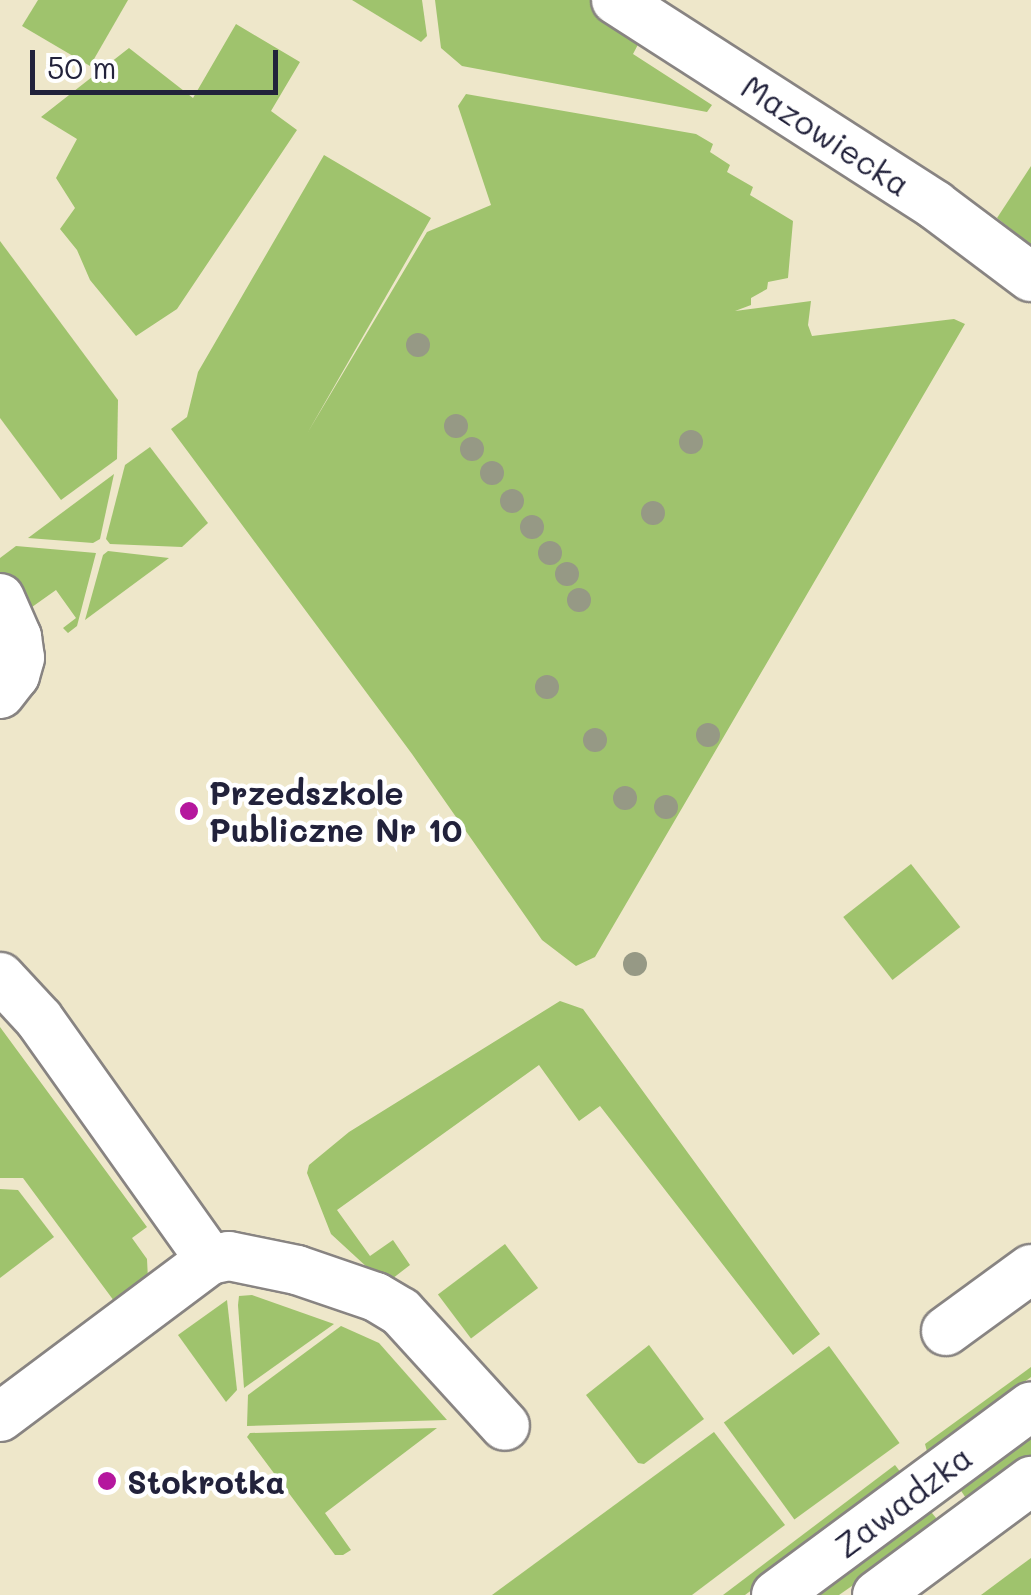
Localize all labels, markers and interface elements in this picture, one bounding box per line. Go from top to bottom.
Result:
scale bar [35,30,282,92]
text: 50 m [47,47,117,87]
street label: Mazowiecka [735,67,917,203]
place label: Przedszkole Publiczne Nr 10 [209,774,462,849]
marker: Przedszkole Publiczne Nr 10 [178,800,200,822]
street label: Zawadzka [827,1437,979,1565]
place label: Stokrotka [127,1462,285,1500]
marker: Stokrotka [96,1470,118,1492]

